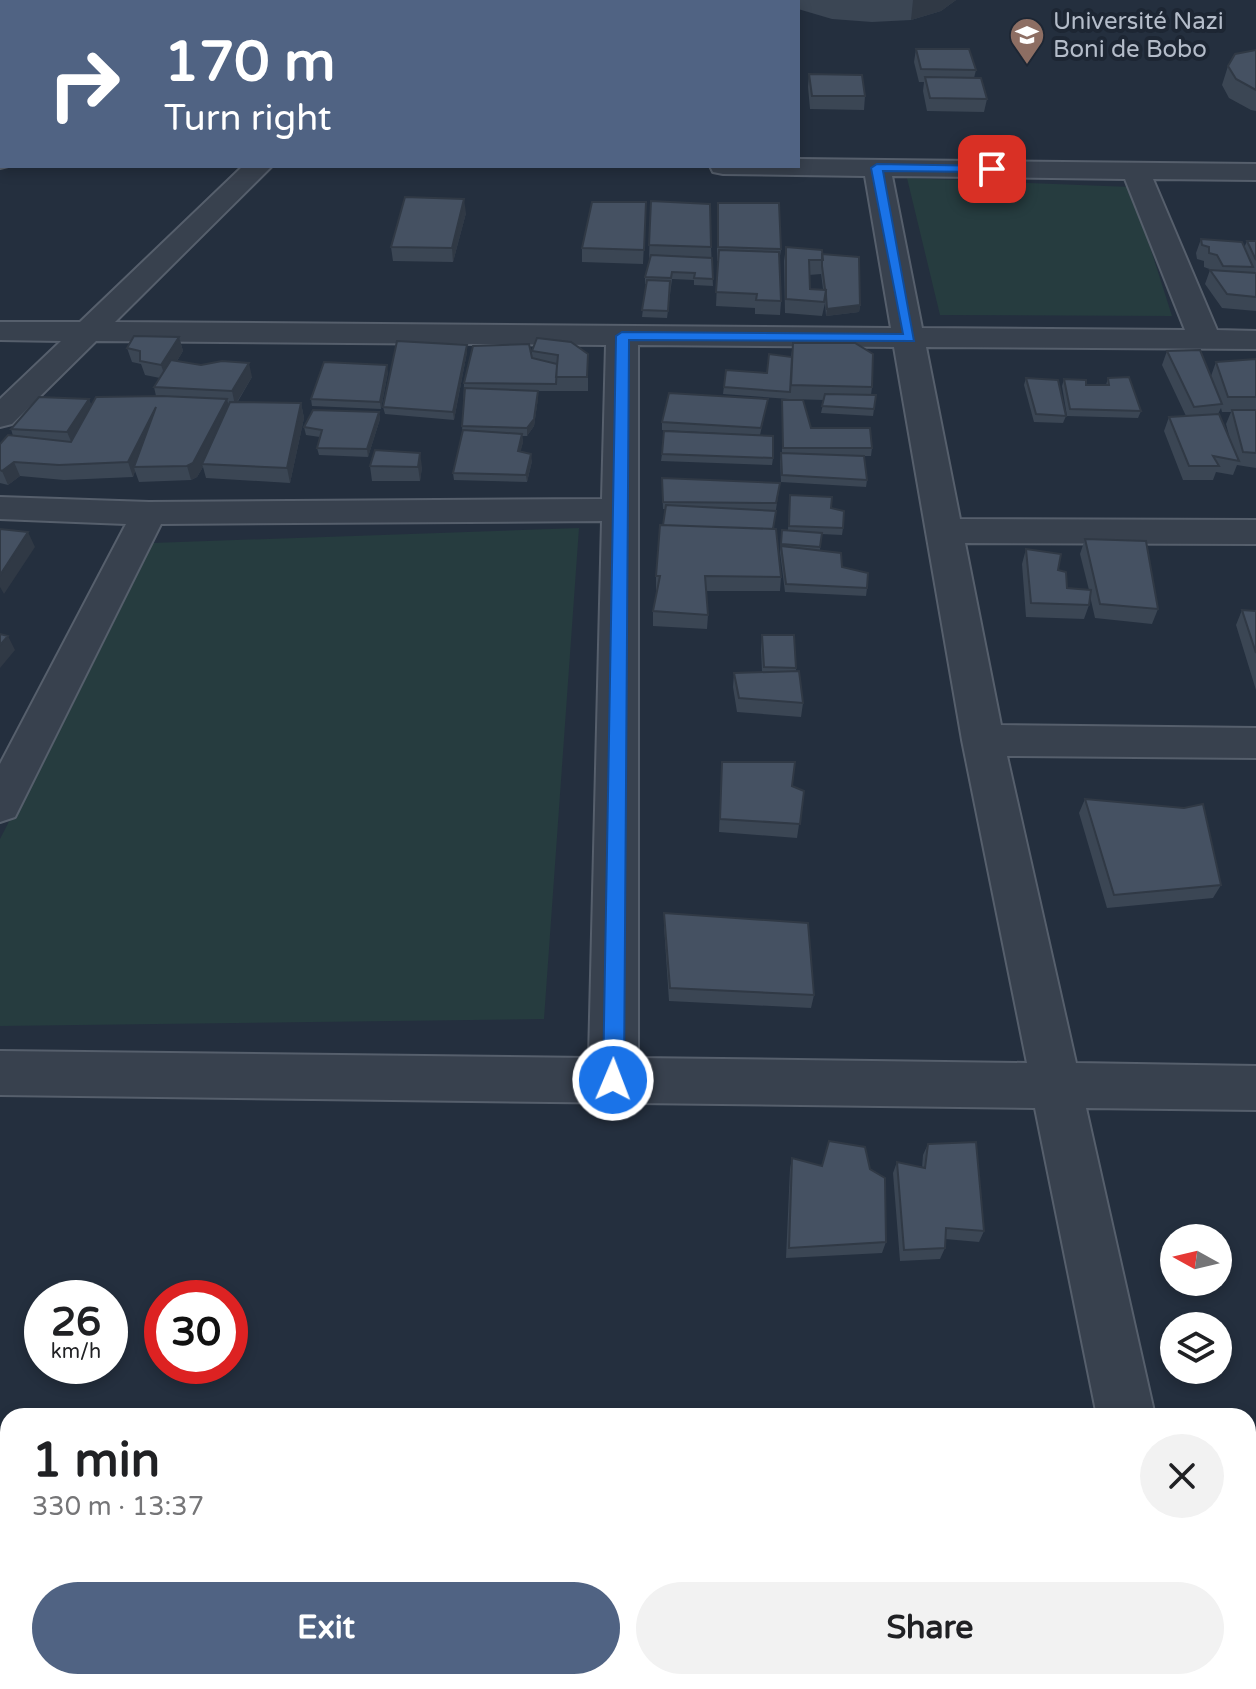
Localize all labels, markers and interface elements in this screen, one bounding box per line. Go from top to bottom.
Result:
place label: Université Nazi Boni de Bobo [1053,7,1224,64]
school or university icon: Université Nazi Boni de Bobo [1008,16,1046,66]
text: 170 m [164,29,335,96]
icon: right [32,32,136,136]
text: Turn right [164,97,331,140]
pin [958,135,1026,203]
icon: arrive [970,147,1014,191]
position arrow [571,1038,655,1122]
north arrow [1160,1224,1232,1296]
map controls [1160,1224,1232,1384]
speed limit sign: 30 [144,1280,248,1384]
text: 26 [51,1298,101,1346]
button: layers [1160,1312,1232,1384]
text: km/h [51,1340,101,1364]
text: 1 min [32,1432,160,1490]
button: close [1140,1434,1224,1518]
text: 330 m · 13:37 [32,1491,204,1522]
button: Exit [32,1582,620,1674]
button: Share [636,1582,1224,1674]

